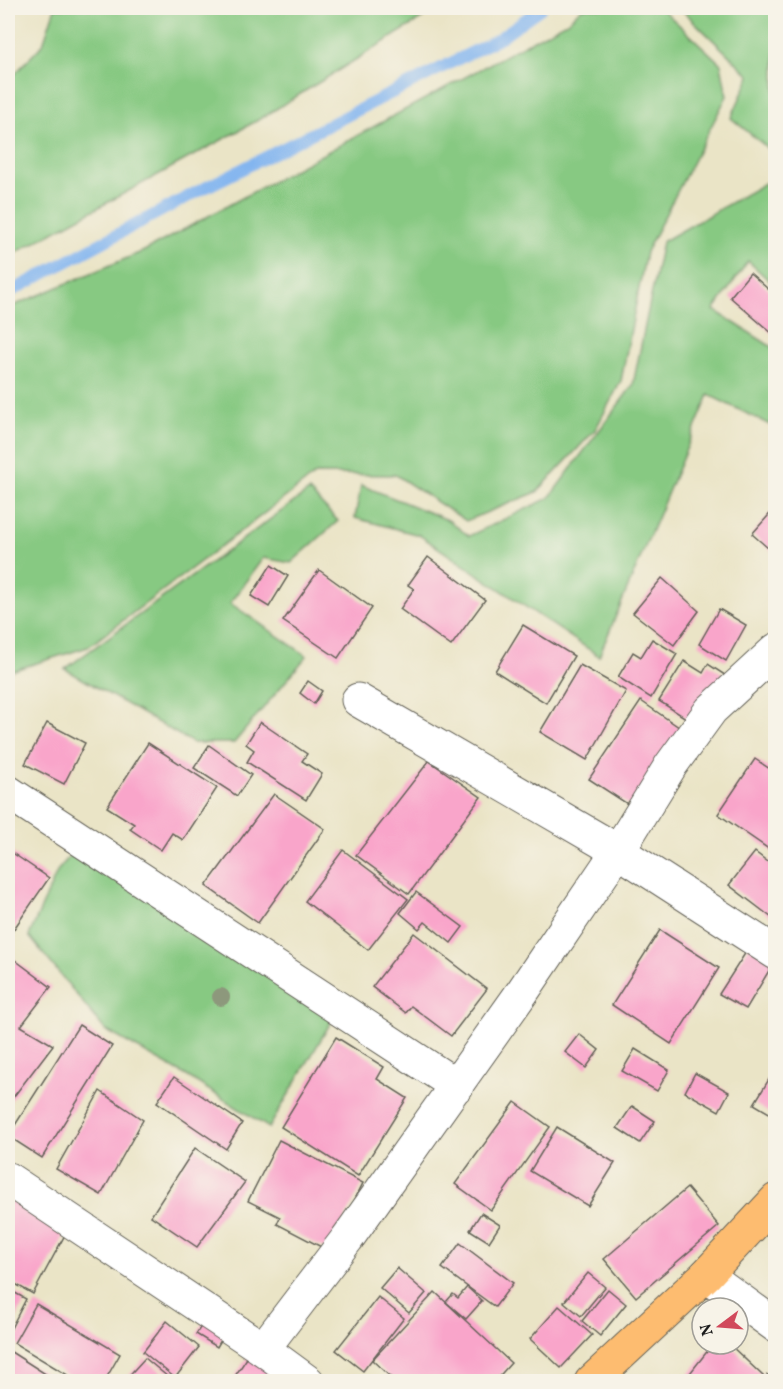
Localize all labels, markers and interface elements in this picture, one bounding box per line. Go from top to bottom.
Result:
north arrow [690,1296,750,1356]
text: N [695,1321,720,1338]

